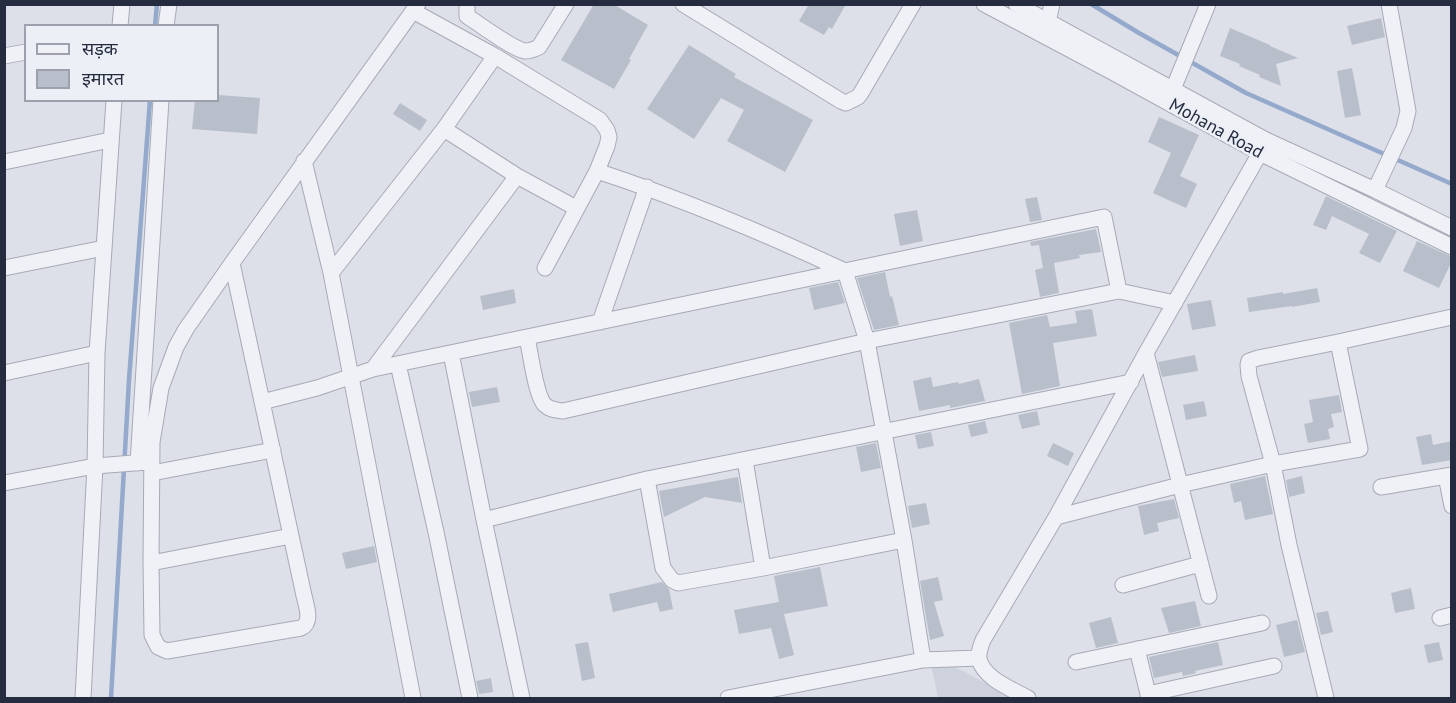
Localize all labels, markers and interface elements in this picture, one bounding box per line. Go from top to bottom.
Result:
legend [24,24,219,102]
text: सड़क [82,37,118,60]
text: इमारत [82,67,124,90]
street label: Mohana Road [1165,94,1267,164]

